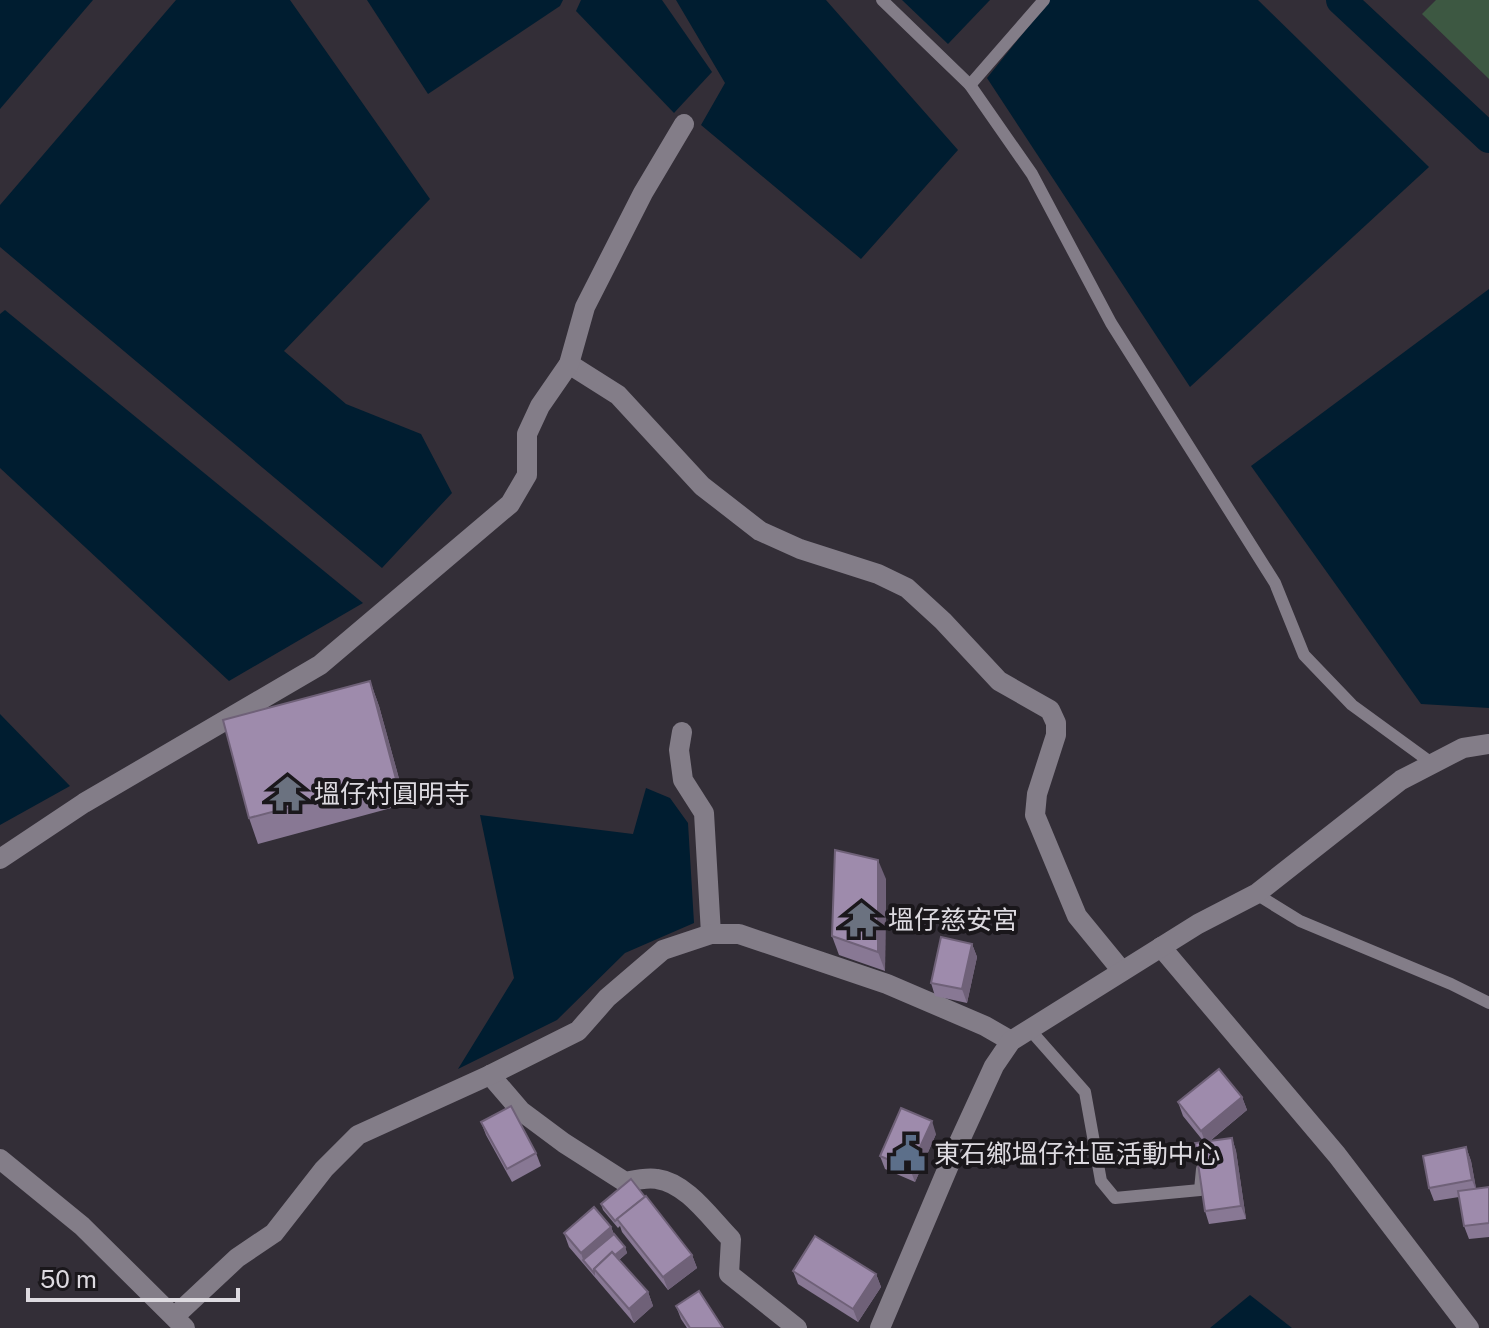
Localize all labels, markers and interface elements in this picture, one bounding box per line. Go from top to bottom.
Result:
temple icon: 塭仔村圓明寺 [269,775,307,813]
place label: 塭仔村圓明寺 [314,778,470,809]
temple icon: 塭仔慈安宮 [843,901,881,939]
place label: 塭仔慈安宮 [888,904,1018,935]
public building icon: 東石鄉塭仔社區活動中心 [889,1135,927,1173]
place label: 東石鄉塭仔社區活動中心 [934,1138,1220,1169]
scale bar [28,1252,238,1302]
text: 50 m [40,1265,97,1293]

